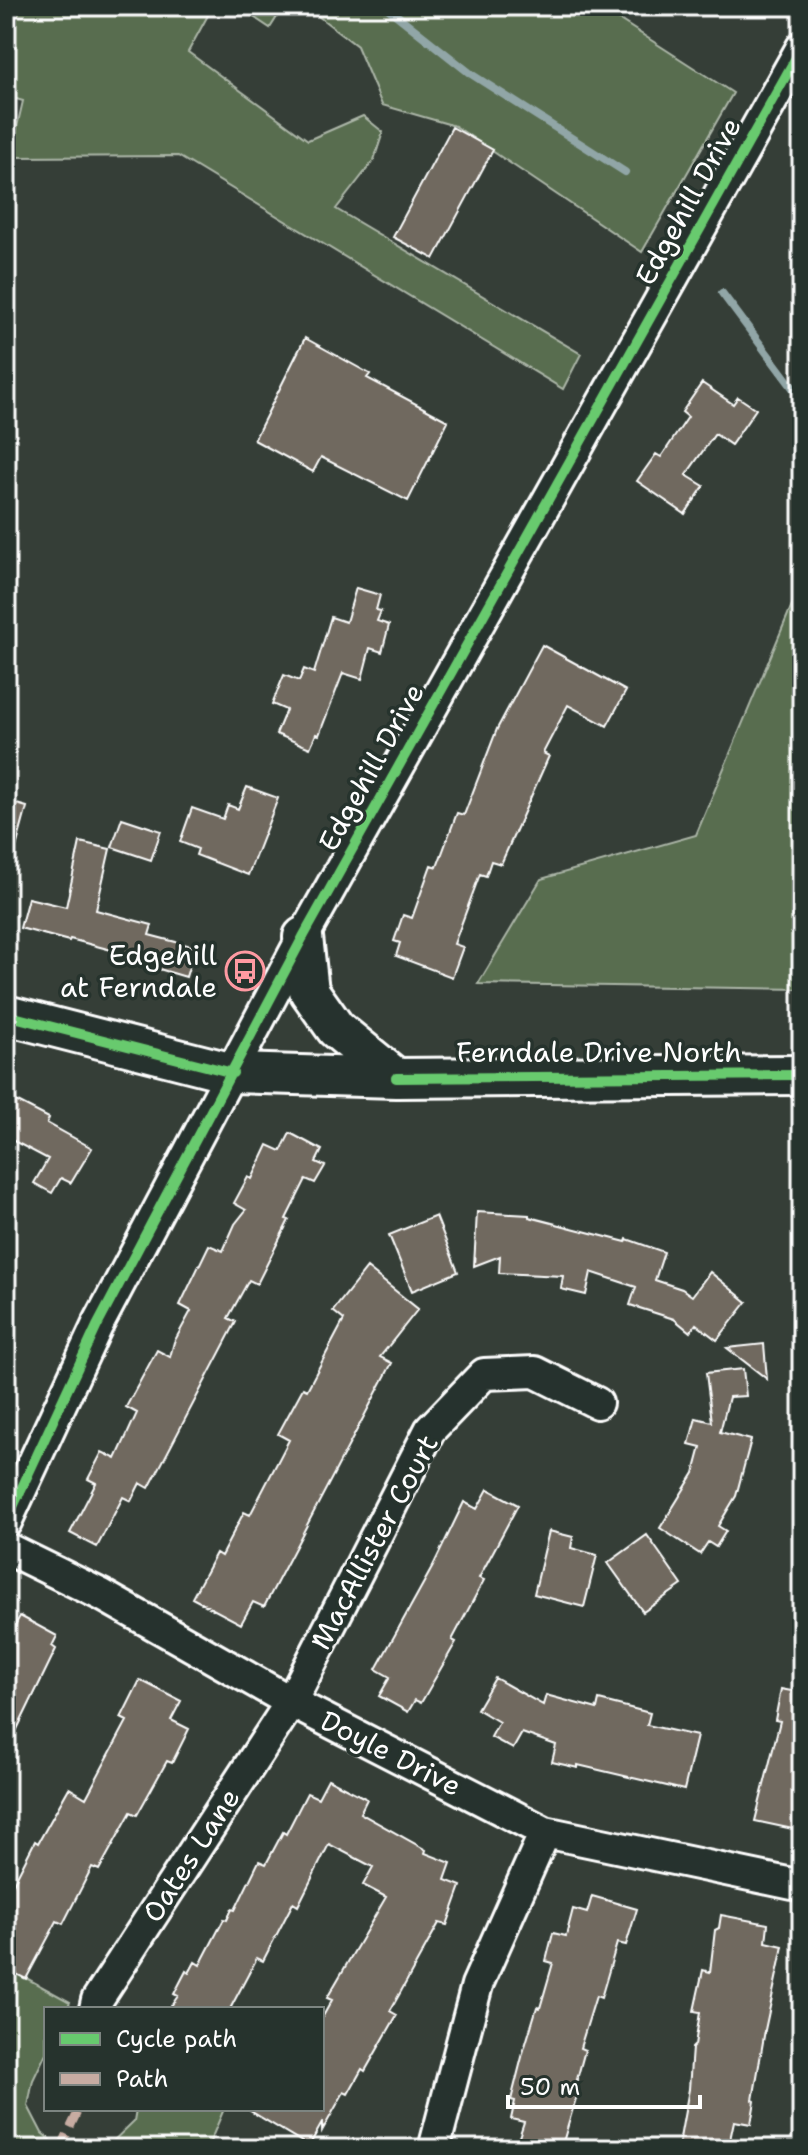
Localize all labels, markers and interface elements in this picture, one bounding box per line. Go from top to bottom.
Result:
street label: Edgehill Drive [626,110,750,292]
street label: Edgehill Drive [309,676,433,858]
place label: Edgehill at Ferndale [60,936,218,1006]
bus stop icon: Edgehill at Ferndale [224,950,266,992]
street label: Ferndale Drive North [456,1033,742,1071]
street label: MacAllister Court [301,1428,447,1656]
street label: Doyle Drive [314,1701,468,1805]
street label: Oates Lane [133,1781,249,1929]
legend [44,2007,324,2111]
text: Cycle path [116,2023,237,2055]
scale bar [508,2059,700,2109]
text: Path [116,2063,168,2095]
text: 50 m [520,2071,580,2103]

